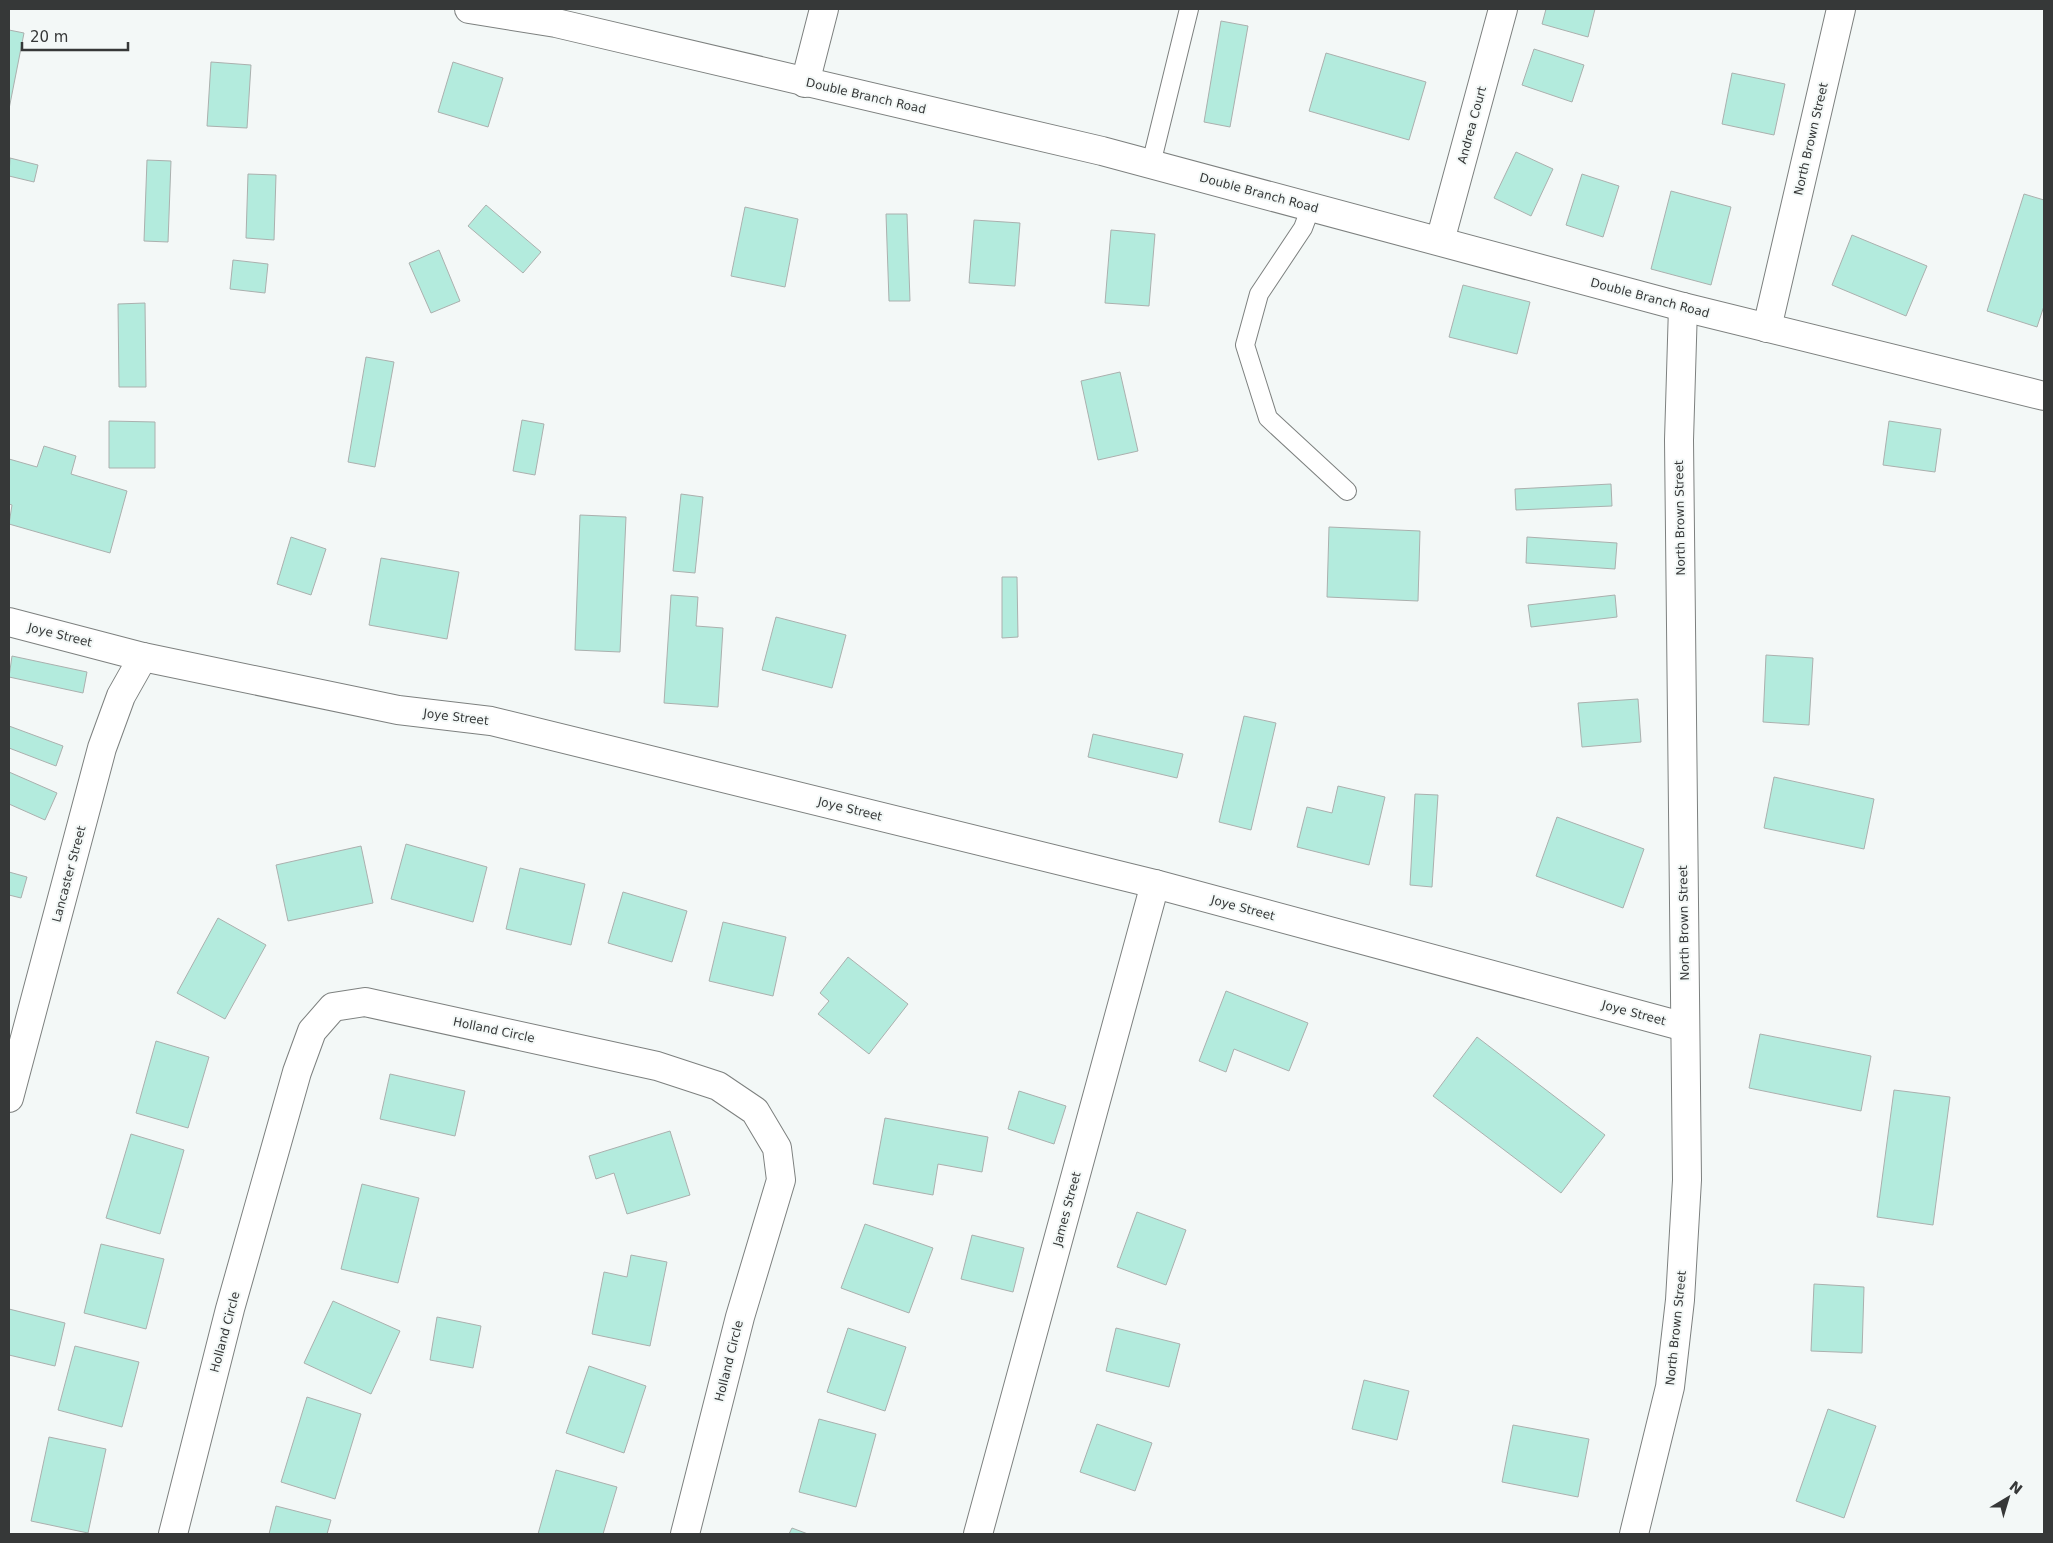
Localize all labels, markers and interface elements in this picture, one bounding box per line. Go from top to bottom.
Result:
scale bar [22,20,129,52]
text: 20 m [30,28,68,46]
street label: Double Branch Road [805,75,927,117]
street label: North Brown Street [1791,81,1831,197]
street label: Andrea Court [1455,84,1489,165]
street label: Double Branch Road [1198,170,1320,216]
street label: Double Branch Road [1589,275,1711,321]
street label: North Brown Street [1672,460,1688,576]
street label: Joye Street [25,620,94,650]
street label: Joye Street [422,706,490,728]
street label: Joye Street [815,794,884,824]
street label: Lancaster Street [49,824,89,924]
street label: North Brown Street [1676,865,1692,981]
street label: Joye Street [1209,892,1277,923]
street label: Joye Street [1600,997,1668,1028]
street label: Holland Circle [452,1015,536,1045]
street label: James Street [1050,1170,1084,1249]
street label: North Brown Street [1663,1270,1689,1386]
street label: Holland Circle [207,1290,243,1374]
street label: Holland Circle [712,1319,746,1403]
north arrow [1983,1473,2033,1523]
text: N [2006,1478,2026,1498]

